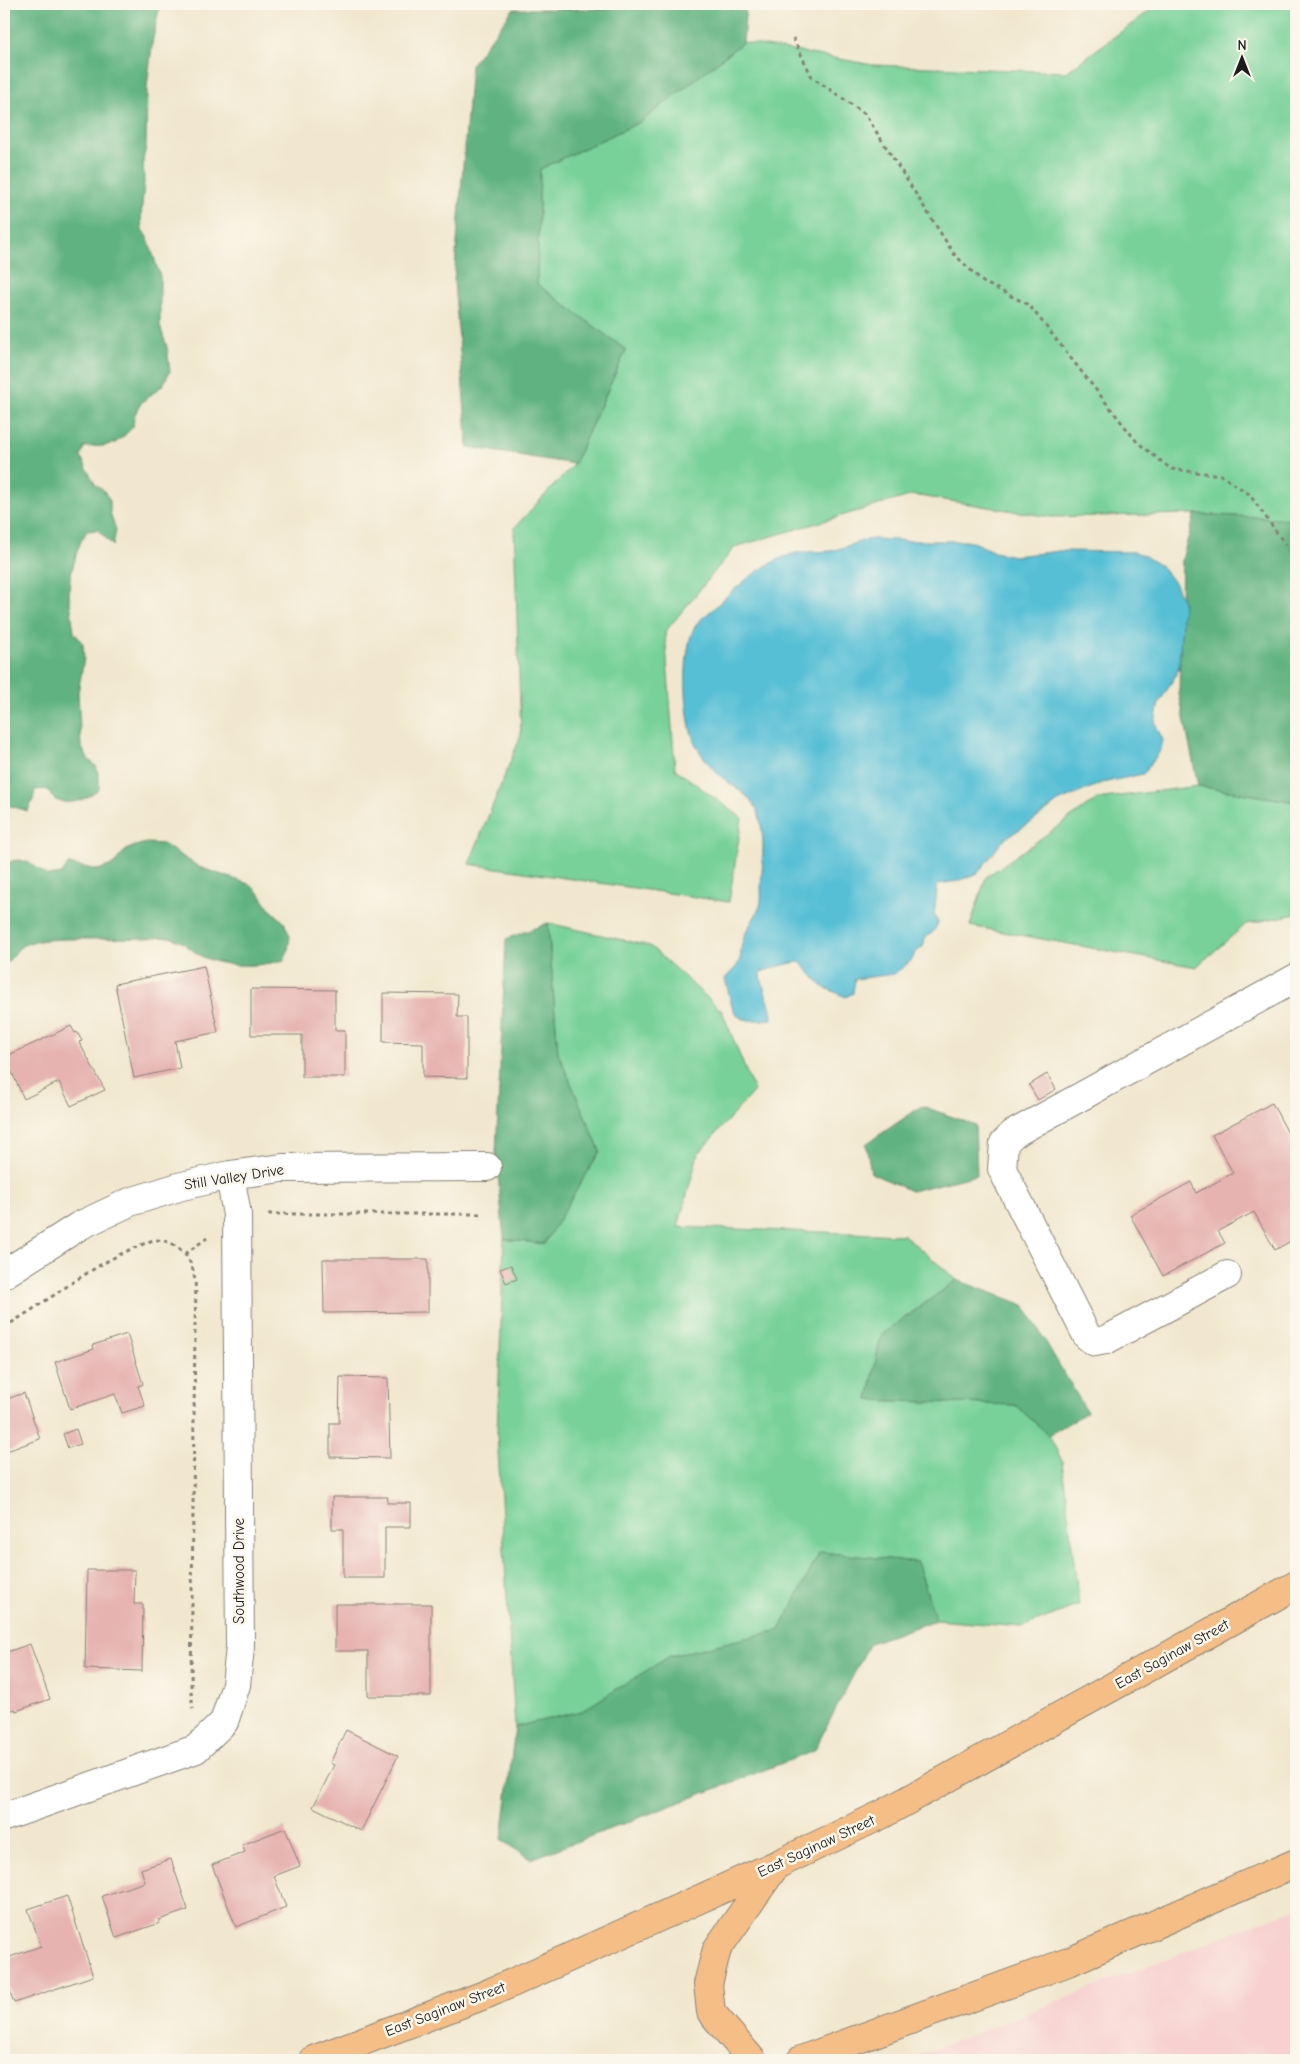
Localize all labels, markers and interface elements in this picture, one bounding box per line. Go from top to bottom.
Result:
north arrow [1218,32,1268,82]
text: N [1237,37,1247,54]
street label: Still Valley Drive [183,1160,286,1194]
street label: Southwood Drive [230,1518,248,1624]
street label: East Saginaw Street [1112,1615,1233,1693]
street label: East Saginaw Street [755,1811,878,1881]
street label: East Saginaw Street [382,1978,508,2040]

